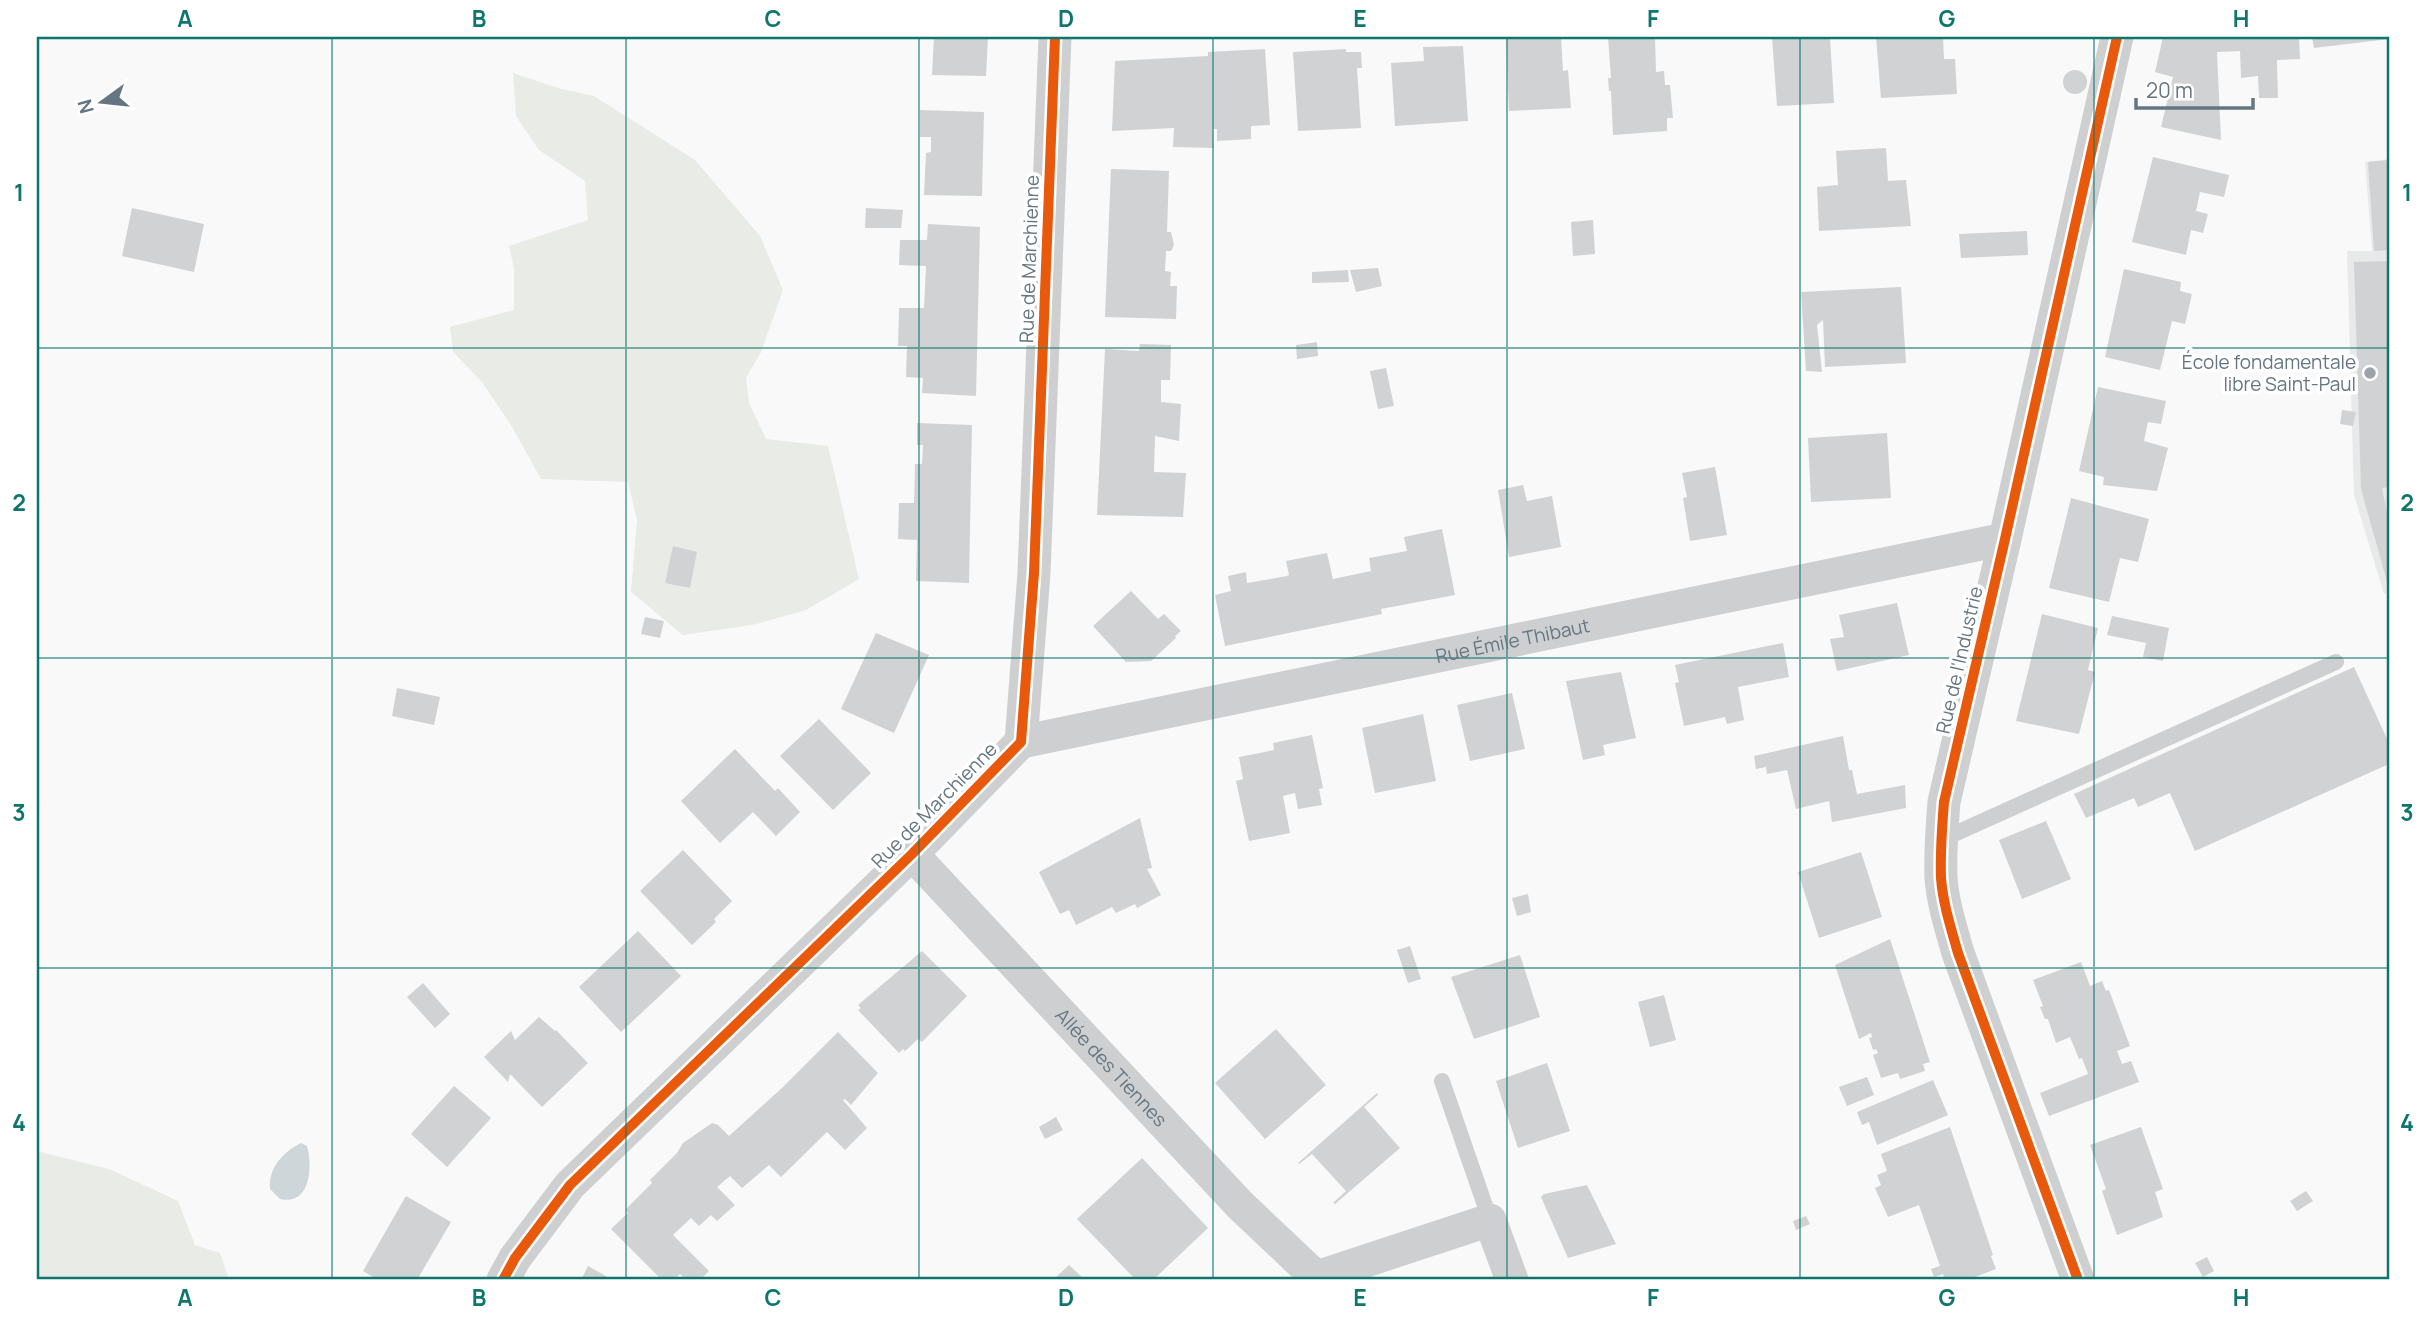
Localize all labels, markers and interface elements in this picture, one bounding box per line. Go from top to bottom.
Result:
text: A [177,2,193,34]
text: B [472,2,486,34]
text: C [765,2,782,34]
text: D [1058,2,1074,34]
text: E [1353,2,1367,34]
text: F [1647,2,1659,34]
text: G [1939,2,1956,34]
text: H [2233,2,2249,34]
north arrow [66,66,136,136]
scale bar [2136,66,2253,110]
text: 20 m [2146,76,2193,104]
text: N [71,96,100,116]
street label: Rue de Marchienne [1013,174,1045,344]
text: 1 [14,176,24,208]
text: 1 [2402,176,2412,208]
place label: École fondamentale libre Saint-Paul [2182,349,2356,397]
marker: École fondamentale libre Saint-Paul [2362,365,2378,381]
text: 2 [12,486,26,518]
text: 2 [2400,486,2414,518]
street label: Rue de l'Industrie [1929,584,1989,736]
street label: Rue Émile Thibaut [1433,612,1592,669]
street label: Rue de Marchienne [865,736,1003,874]
text: 3 [12,796,26,828]
text: 3 [2400,796,2414,828]
street label: Allée des Tiennes [1050,1002,1173,1132]
text: 4 [12,1106,26,1138]
text: 4 [2400,1106,2414,1138]
text: A [177,1281,193,1313]
text: B [472,1281,486,1313]
text: C [765,1281,782,1313]
text: D [1058,1281,1074,1313]
text: E [1353,1281,1367,1313]
text: F [1647,1281,1659,1313]
text: G [1939,1281,1956,1313]
text: H [2233,1281,2249,1313]

